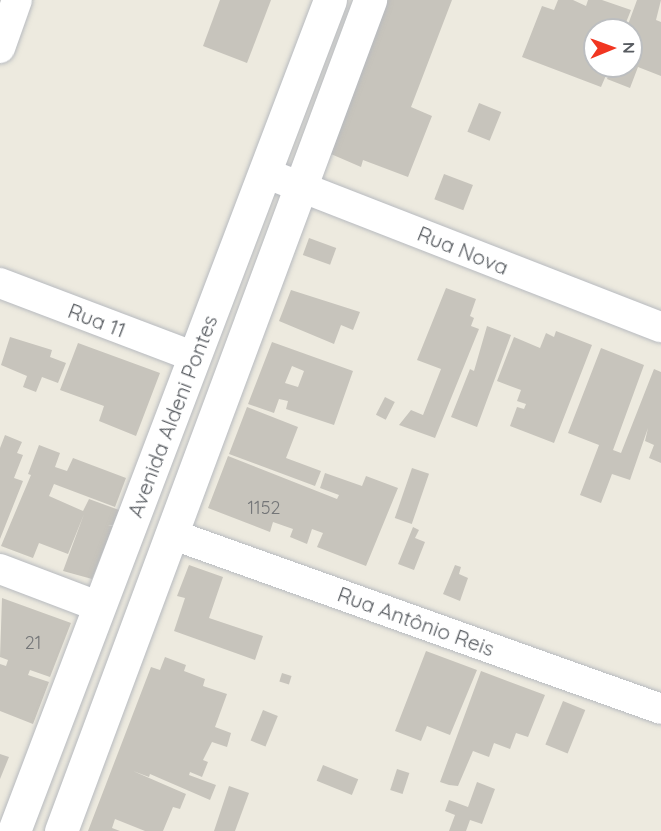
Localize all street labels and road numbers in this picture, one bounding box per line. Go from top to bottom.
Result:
street label: Rua Nova [414,220,512,280]
street label: Rua 11 [65,298,129,342]
street label: Avenida Aldeni Pontes [122,311,222,521]
street label: Rua Antônio Reis [334,581,498,661]

